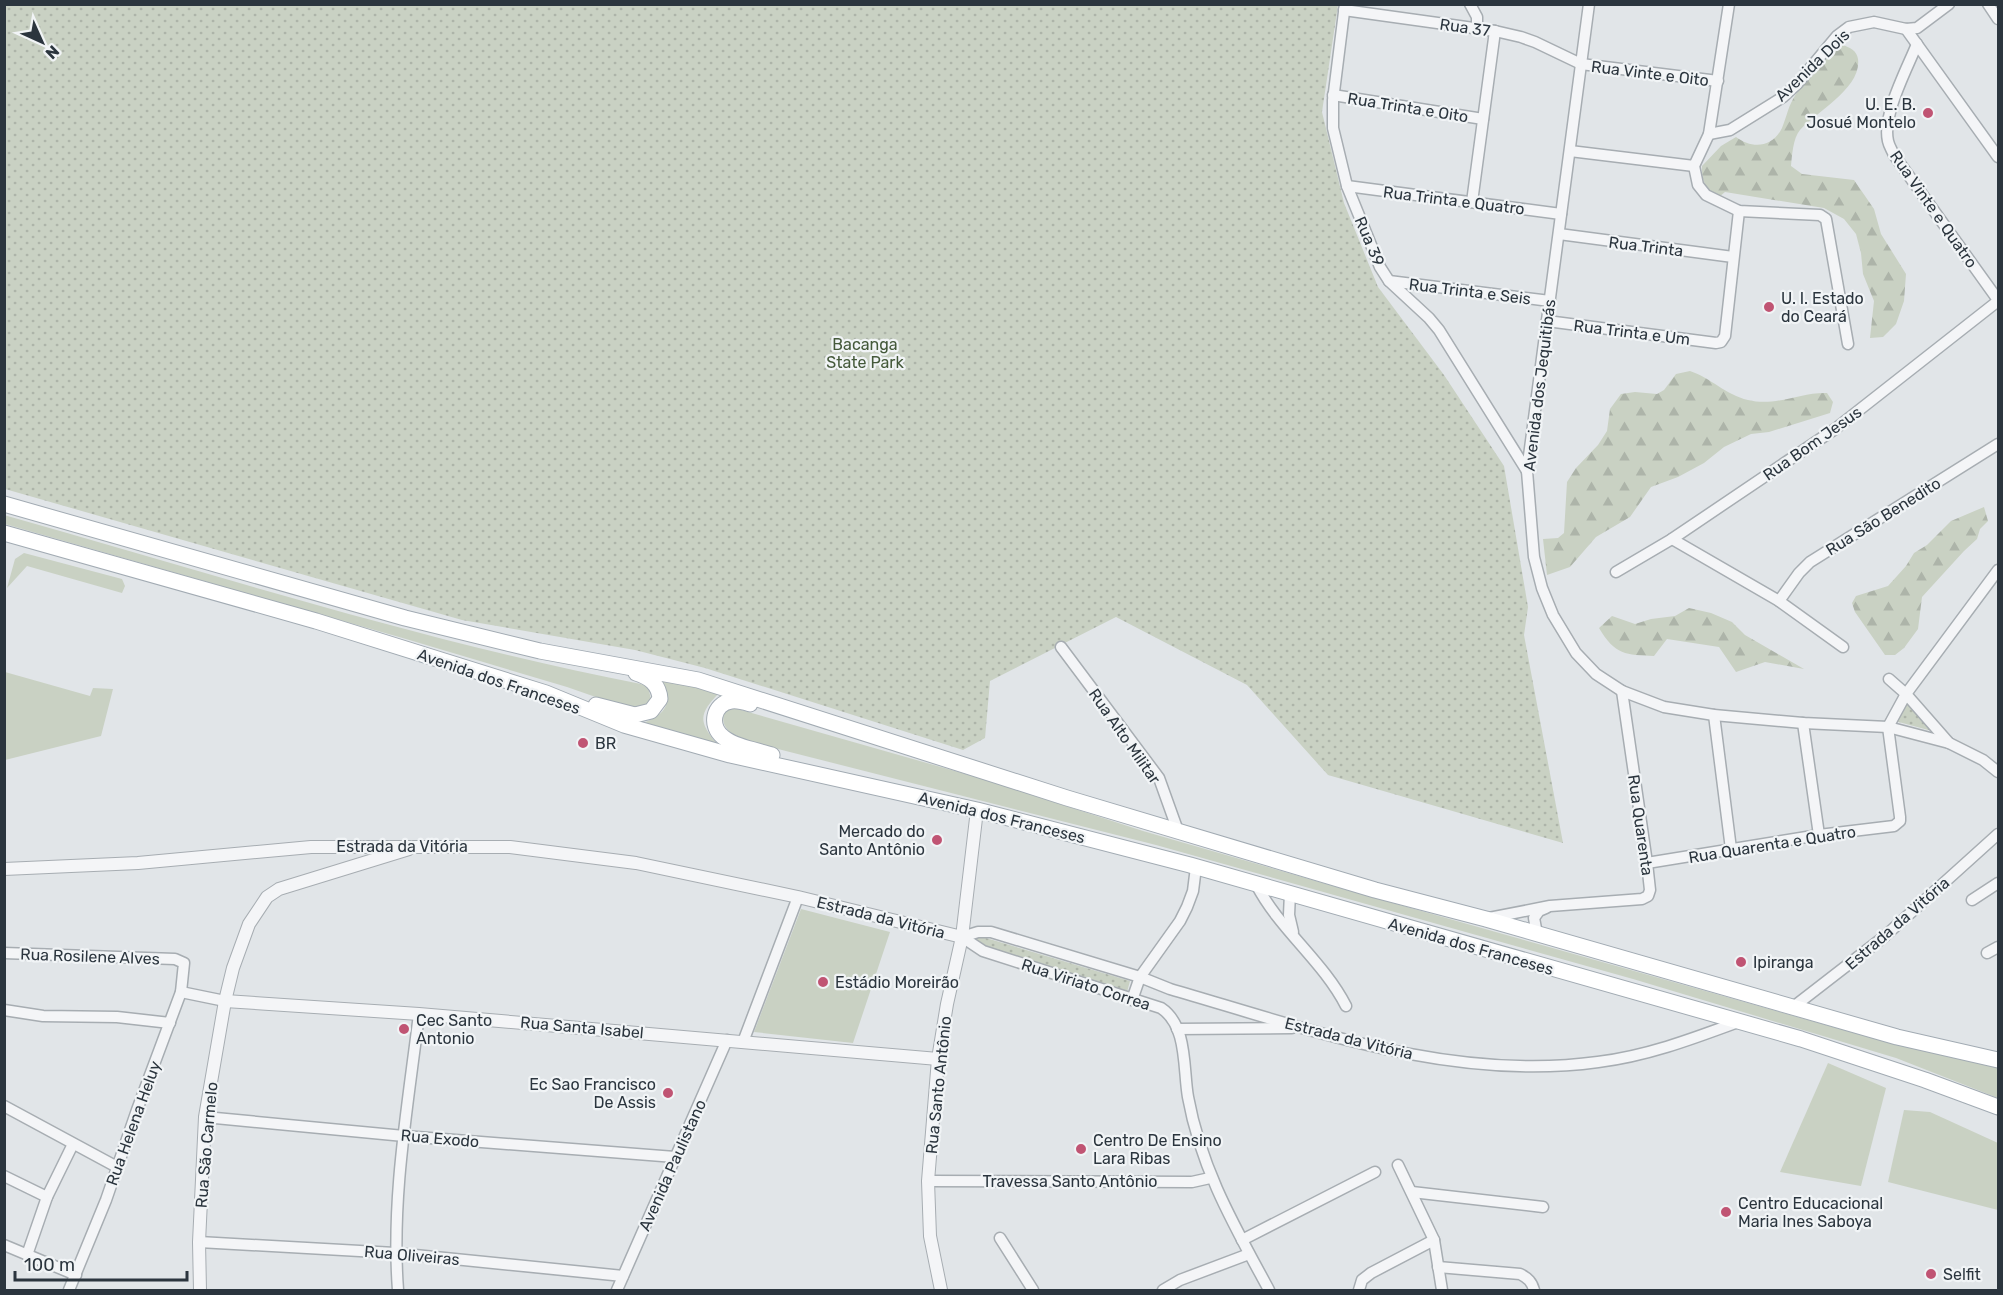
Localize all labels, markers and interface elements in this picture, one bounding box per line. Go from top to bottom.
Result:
north arrow [12,12,72,72]
street label: Rua 37 [1439,15,1491,40]
street label: Avenida Dois [1771,25,1853,105]
text: N [41,41,63,63]
street label: Rua Vinte e Oito [1590,57,1710,90]
street label: Rua Trinta e Oito [1346,89,1470,126]
place label: U. E. B. Josué Montelo [1806,95,1916,132]
marker: U. E. B. Josué Montelo [1921,106,1935,120]
street label: Rua Vinte e Quatro [1886,147,1981,272]
street label: Rua Trinta e Quatro [1382,182,1526,219]
street label: Rua 39 [1351,214,1388,269]
street label: Rua Trinta [1608,232,1684,260]
street label: Rua Trinta e Seis [1408,275,1532,308]
place label: U. I. Estado do Ceará [1781,289,1864,326]
street label: Avenida dos Jequitibás [1520,298,1559,472]
marker: U. I. Estado do Ceará [1762,300,1776,314]
street label: Rua Trinta e Um [1573,316,1691,349]
park label: Bacanga State Park [826,335,904,372]
street label: Rua Bom Jesus [1759,402,1865,484]
street label: Rua São Benedito [1822,473,1944,559]
street label: Avenida dos Franceses [415,645,583,718]
street label: Rua Alto Militar [1085,685,1164,788]
place label: BR [595,734,616,753]
marker: BR [576,736,590,750]
street label: Rua Quarenta [1624,773,1657,877]
street label: Avenida dos Franceses [917,788,1087,847]
place label: Mercado do Santo Antônio [819,822,925,859]
street label: Rua Quarenta e Quatro [1687,822,1857,867]
marker: Mercado do Santo Antônio [930,833,944,847]
street label: Estrada da Vitória [336,837,468,856]
street label: Estrada da Vitória [1841,873,1953,974]
street label: Estrada da Vitória [815,892,947,943]
street label: Avenida dos Franceses [1386,914,1556,979]
street label: Rua Rosilene Alves [20,945,160,968]
place label: Ipiranga [1753,953,1814,972]
street label: Rua Viriato Correa [1019,955,1153,1014]
marker: Ipiranga [1734,955,1748,969]
place label: Estádio Moreirão [835,973,959,992]
marker: Estádio Moreirão [816,975,830,989]
place label: Cec Santo Antonio [416,1011,492,1048]
street label: Rua Santa Isabel [519,1013,645,1042]
street label: Estrada da Vitória [1283,1013,1415,1064]
street label: Rua Santo Antônio [922,1015,955,1155]
marker: Cec Santo Antonio [397,1022,411,1036]
street label: Rua Helena Heluy [102,1058,165,1188]
place label: Ec Sao Francisco De Assis [529,1075,656,1112]
street label: Rua São Carmelo [192,1081,221,1209]
marker: Ec Sao Francisco De Assis [661,1086,675,1100]
street label: Avenida Paulistano [635,1096,710,1234]
street label: Rua Exodo [400,1126,480,1151]
place label: Centro De Ensino Lara Ribas [1093,1131,1222,1168]
marker: Centro De Ensino Lara Ribas [1074,1142,1088,1156]
street label: Travessa Santo Antônio [983,1172,1157,1191]
place label: Centro Educacional Maria Ines Saboya [1738,1194,1883,1231]
marker: Centro Educacional Maria Ines Saboya [1719,1205,1733,1219]
street label: Rua Oliveiras [363,1242,461,1269]
scale bar [15,1244,188,1282]
text: 100 m [24,1254,75,1276]
place label: Selfit [1943,1265,1981,1284]
marker: Selfit [1924,1267,1938,1281]

